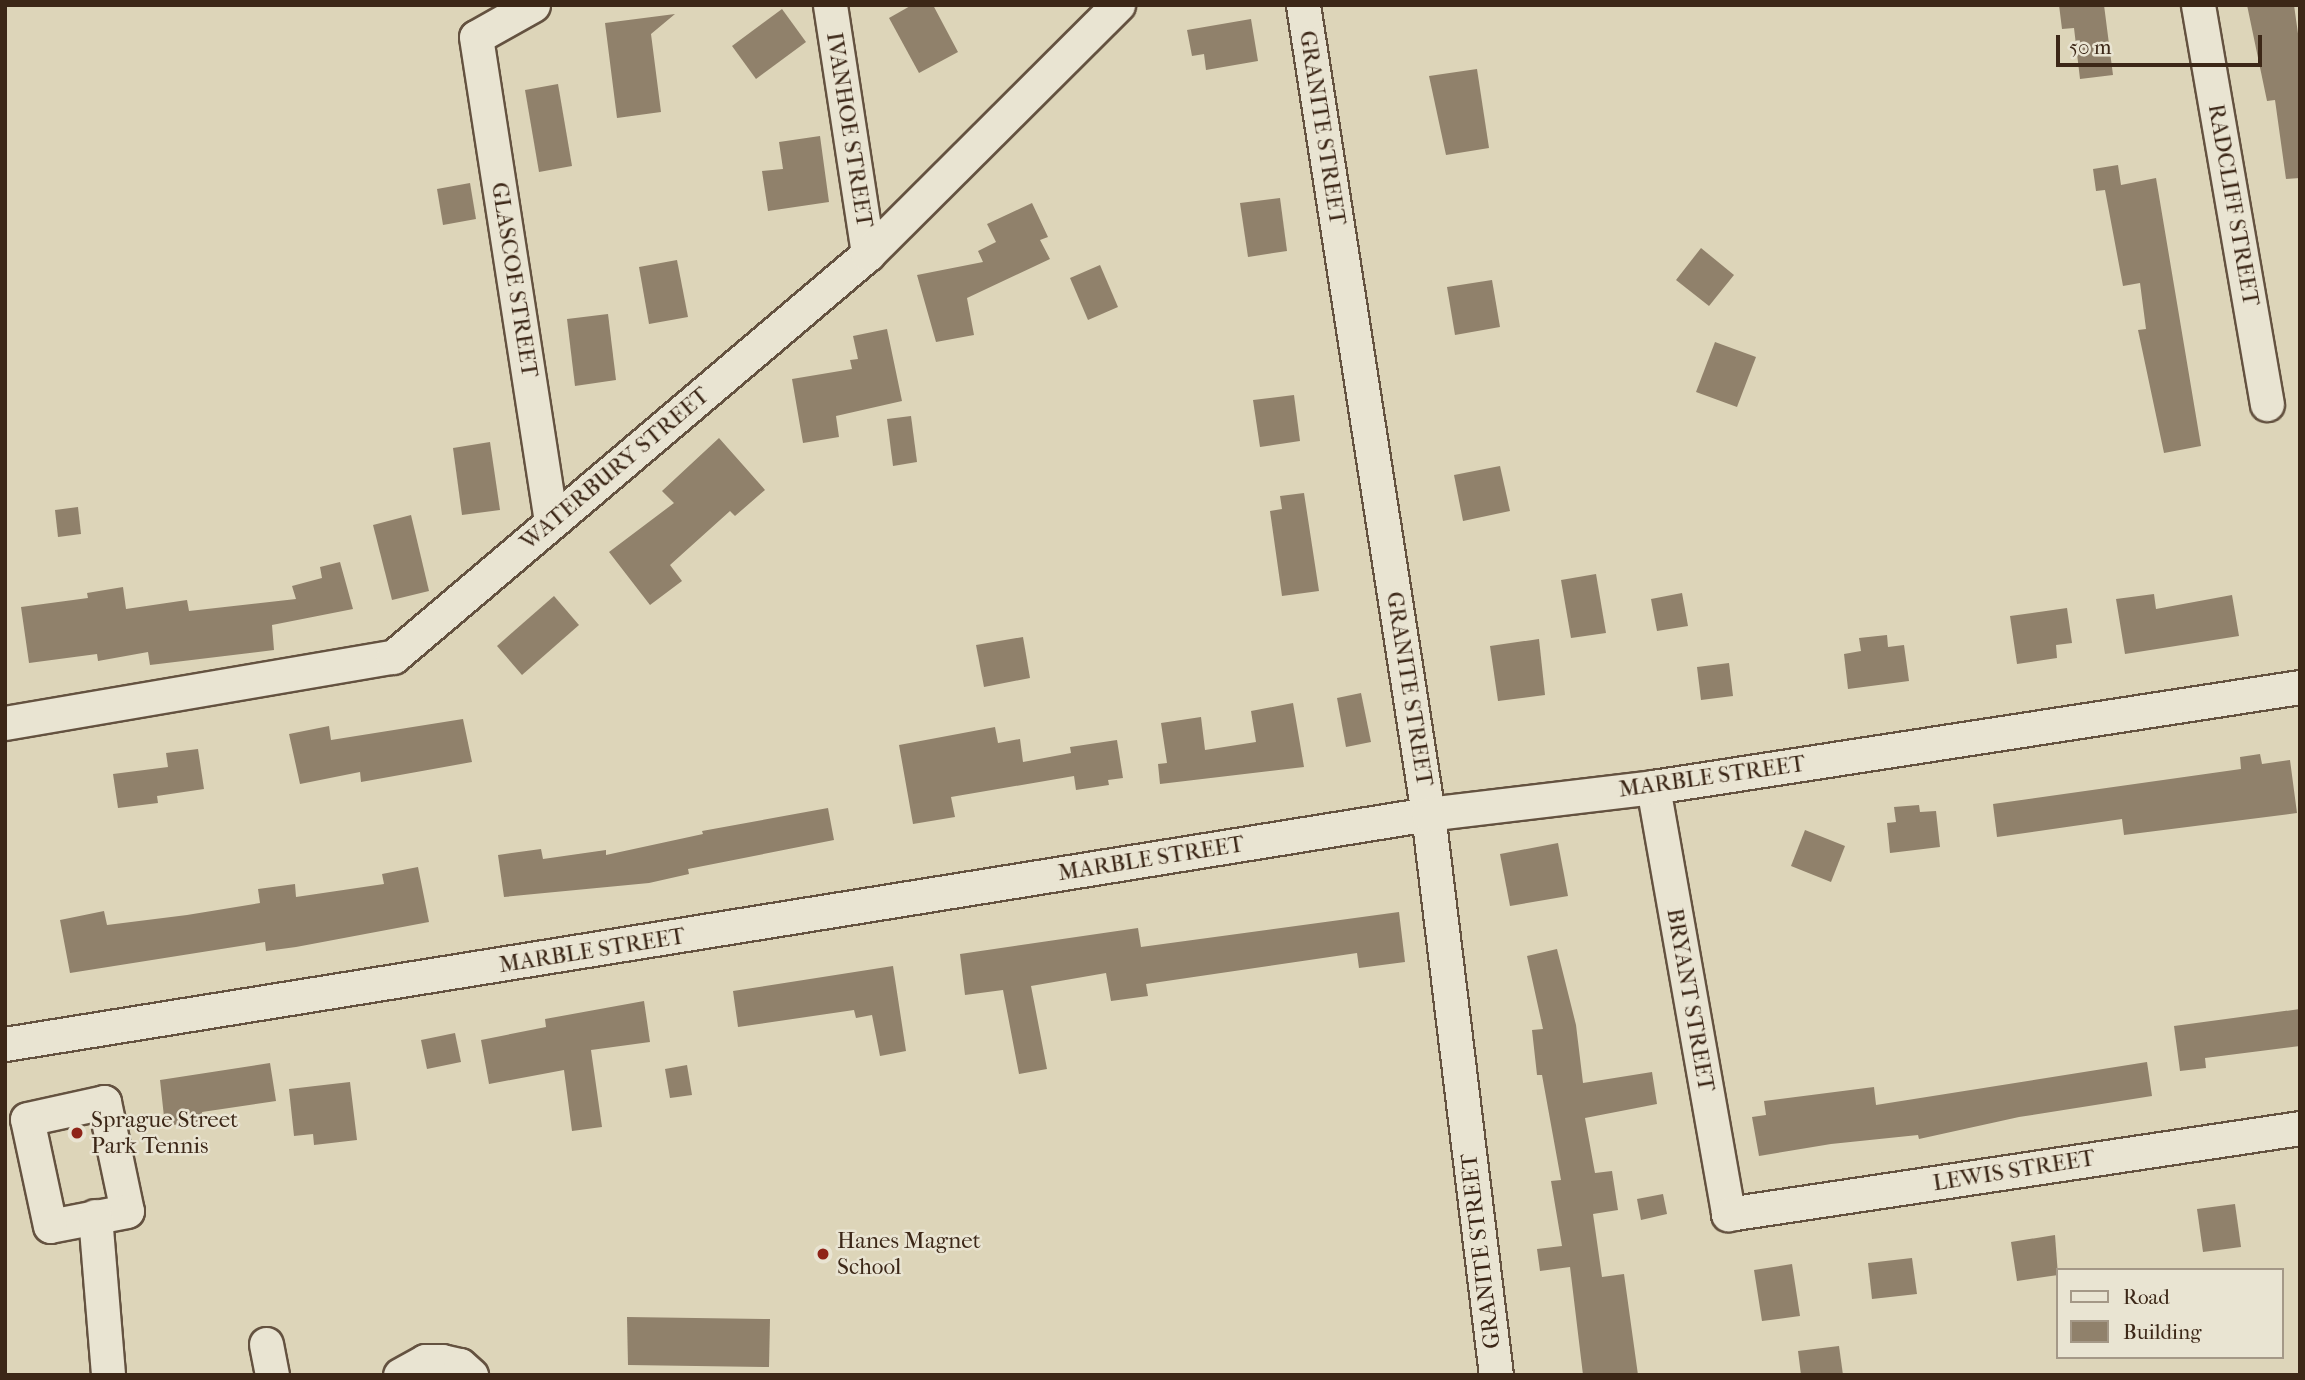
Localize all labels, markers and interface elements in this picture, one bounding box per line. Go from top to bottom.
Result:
scale bar [2060,21,2266,65]
street label: GRANITE STREET [1293,29,1351,227]
street label: IVANHOE STREET [820,30,878,230]
text: 50 m [2069,35,2112,59]
street label: RADCLIFF STREET [2202,102,2264,308]
street label: GLASCOE STREET [485,180,543,380]
street label: WATERBURY STREET [515,382,715,556]
street label: GRANITE STREET [1380,590,1438,788]
street label: MARBLE STREET [1617,750,1807,804]
street label: MARBLE STREET [1056,831,1246,887]
street label: BRYANT STREET [1660,906,1720,1094]
street label: MARBLE STREET [497,923,687,979]
place label: Sprague Street Park Tennis [91,1106,238,1160]
marker: Sprague Street Park Tennis [69,1125,85,1141]
street label: LEWIS STREET [1931,1145,2097,1197]
street label: GRANITE STREET [1455,1152,1507,1350]
place label: Hanes Magnet School [837,1227,981,1281]
marker: Hanes Magnet School [815,1246,831,1262]
legend [2056,1268,2284,1359]
text: Road [2123,1285,2170,1309]
text: Building [2123,1320,2201,1344]

